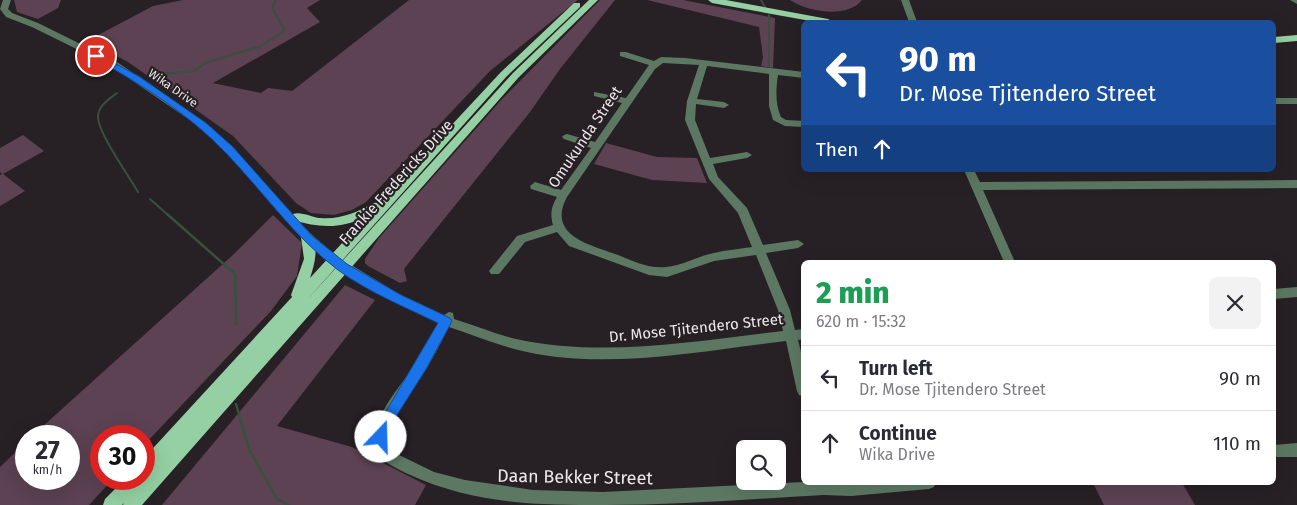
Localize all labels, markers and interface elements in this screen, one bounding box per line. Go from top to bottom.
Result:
pin [75,35,117,77]
text: 90 m [899,38,977,80]
icon: left [816,40,881,105]
icon: arrive [82,42,110,70]
street label: Wika Drive [146,66,200,110]
text: Dr. Mose Tjitendero Street [899,80,1156,107]
street label: Omukunda Street [544,82,626,191]
street label: Frankie Fredericks Drive [335,116,457,248]
icon: ahead [868,135,896,163]
text: Then [816,138,858,161]
text: 2 min [816,275,889,311]
button: close [1209,277,1261,329]
street label: Dr. Mose Tjitendero Street [608,310,785,346]
text: 620 m · 15:32 [816,312,906,331]
text: Turn left [859,357,933,380]
icon: left [816,364,844,392]
text: 90 m [1219,367,1261,390]
text: Dr. Mose Tjitendero Street [859,380,1046,399]
position arrow [354,410,406,462]
text: Continue [859,422,937,445]
speed limit sign: 30 [90,425,155,490]
icon: ahead [816,429,844,457]
text: 110 m [1213,432,1261,455]
text: 27 [35,436,60,466]
map controls [736,440,786,490]
button: search [736,440,786,490]
text: Wika Drive [859,445,935,464]
text: km/h [33,463,62,477]
street label: Daan Bekker Street [497,465,653,489]

